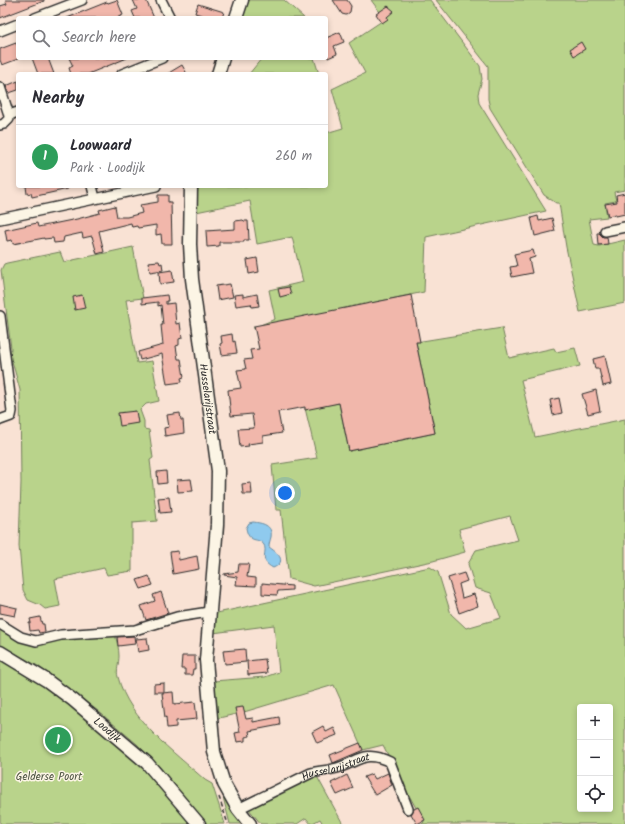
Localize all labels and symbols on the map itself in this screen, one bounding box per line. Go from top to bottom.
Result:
street label: Husselarijstraat [194,363,221,436]
your location [275,483,295,503]
street label: Loodijk [89,713,126,748]
pin: 1 [45,725,71,755]
street label: Husselarijstraat [299,748,371,786]
park label: Gelderse Poort [16,768,83,786]

